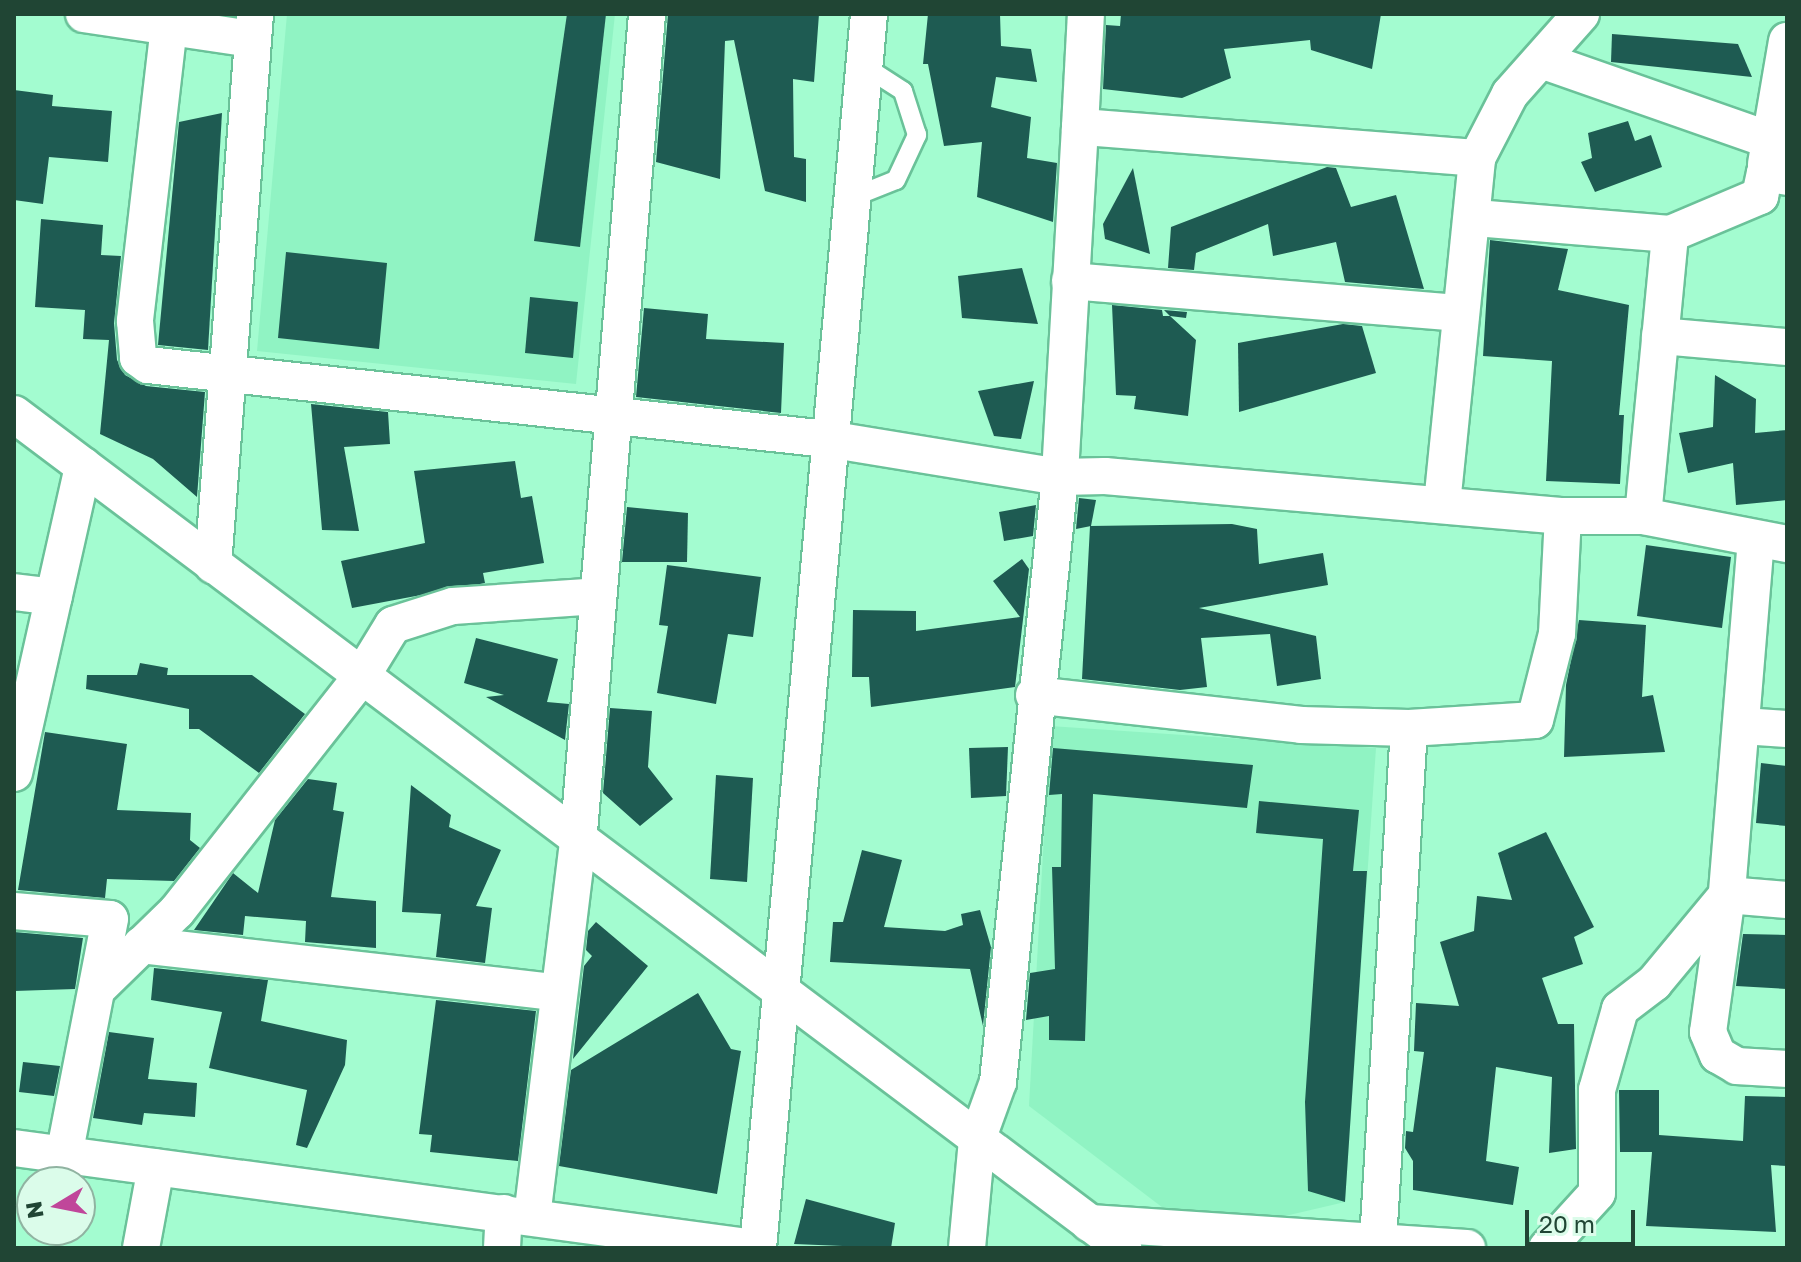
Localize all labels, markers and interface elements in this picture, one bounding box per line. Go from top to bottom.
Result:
north arrow [16,1166,96,1246]
scale bar [1529,1194,1639,1244]
text: N [19,1199,49,1220]
text: 20 m [1539,1209,1595,1238]

